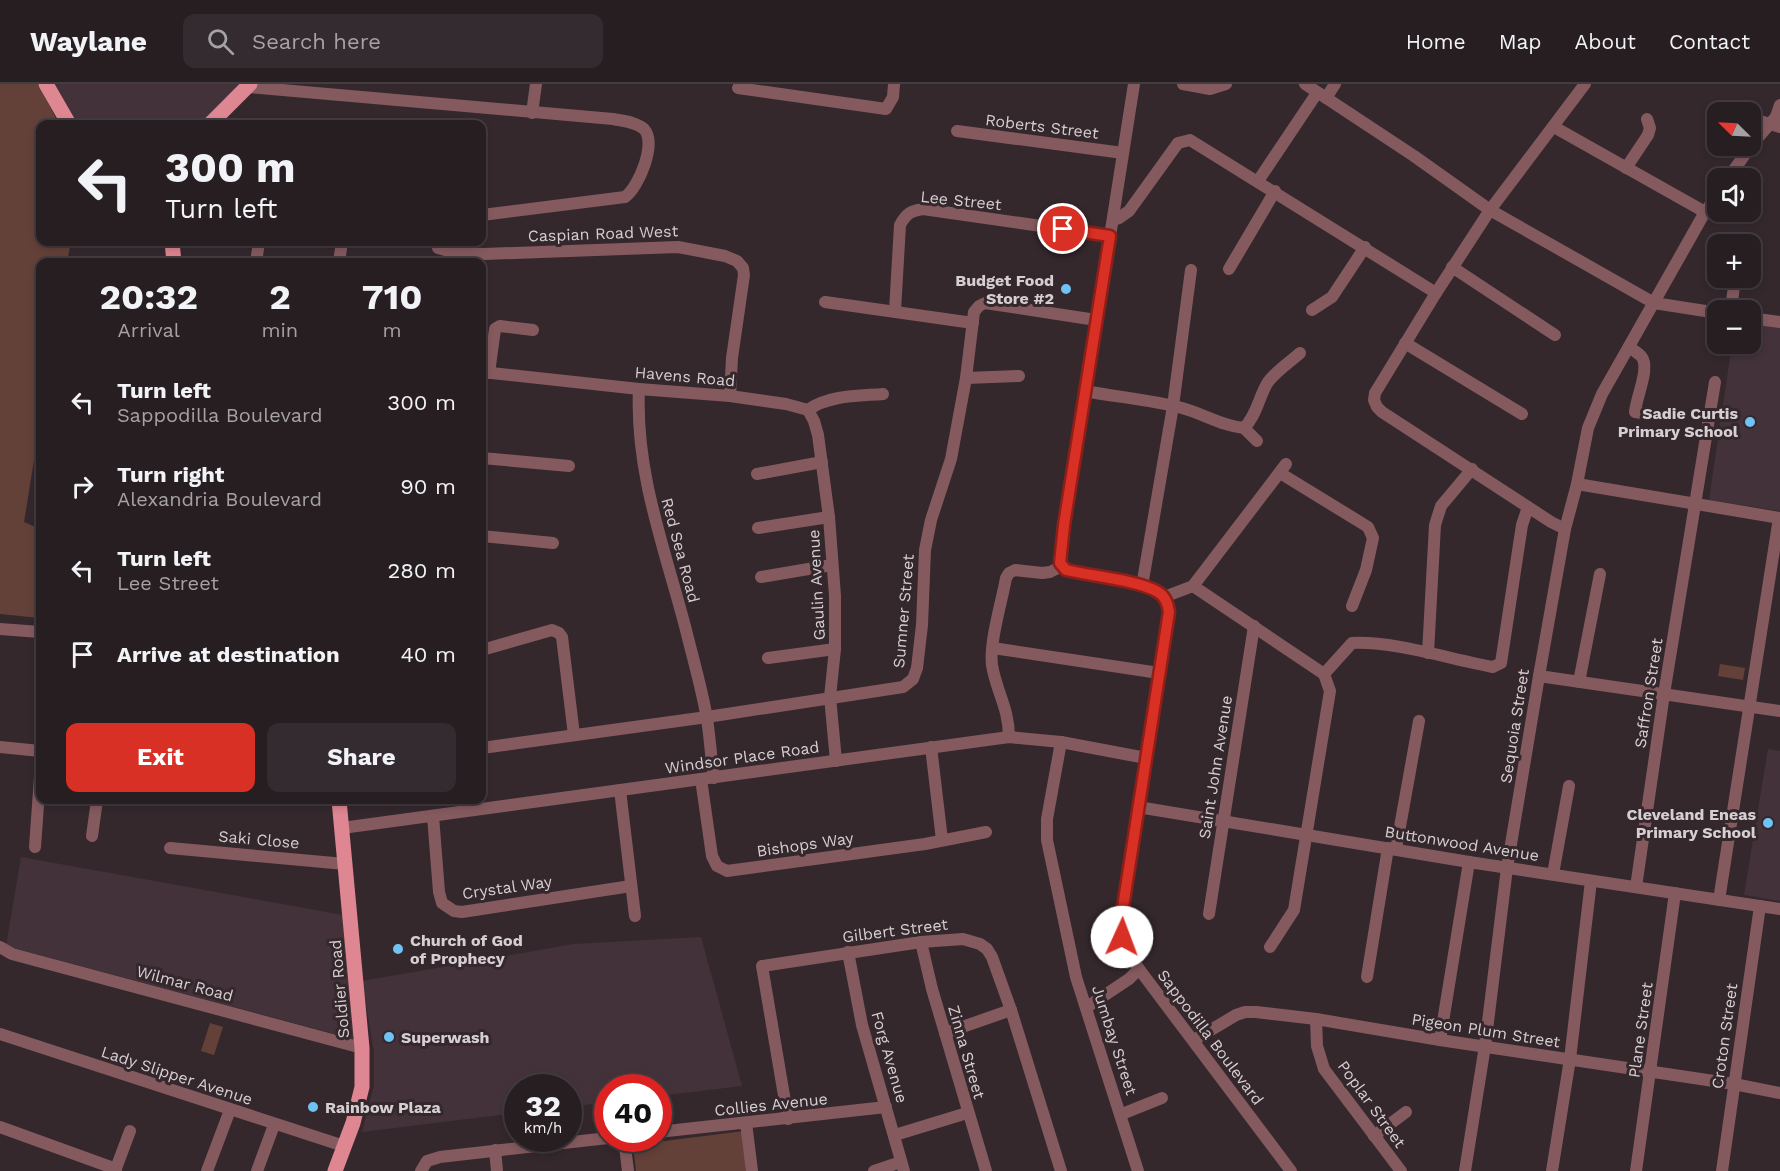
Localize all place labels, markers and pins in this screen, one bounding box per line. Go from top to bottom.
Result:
pin [1037,203,1088,254]
place label: Budget Food Store #2 [955,271,1054,308]
marker: Budget Food Store #2 [1059,282,1073,296]
place label: Sadie Curtis Primary School [1618,404,1739,441]
marker: Sadie Curtis Primary School [1743,415,1757,429]
place label: Cleveland Eneas Primary School [1627,805,1757,842]
marker: Cleveland Eneas Primary School [1761,816,1775,830]
place label: Church of God of Prophecy [410,931,523,968]
marker: Church of God of Prophecy [391,942,405,956]
place label: Superwash [401,1028,489,1047]
marker: Superwash [382,1030,396,1044]
place label: Rainbow Plaza [325,1098,441,1117]
marker: Rainbow Plaza [306,1100,320,1114]

